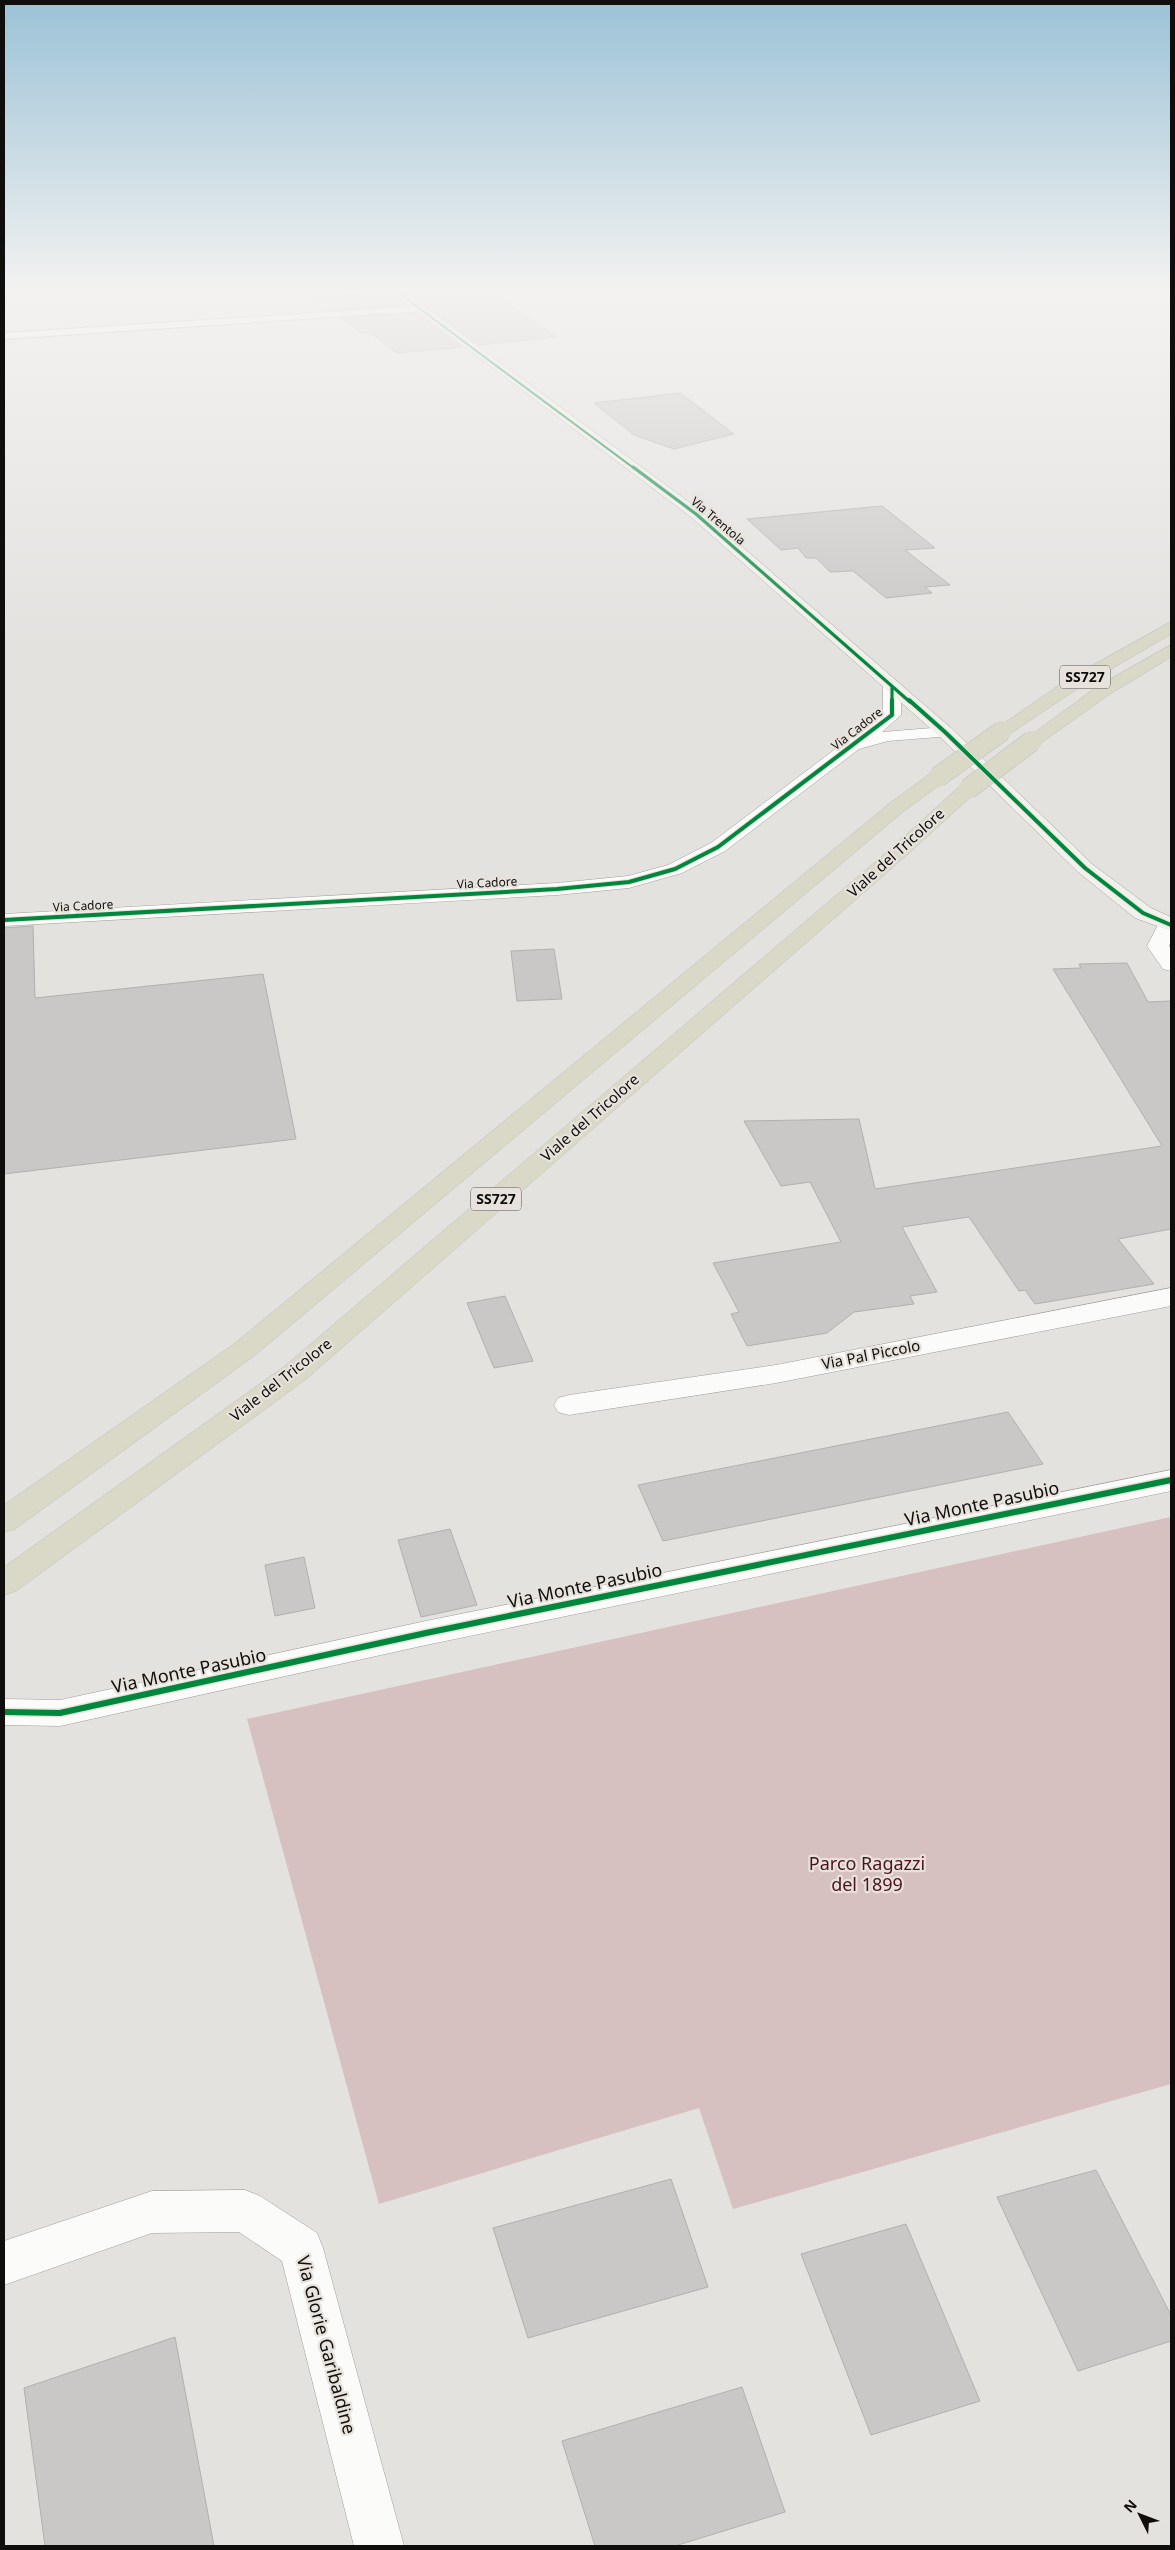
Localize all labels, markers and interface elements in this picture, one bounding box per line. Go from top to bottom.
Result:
street label: Via Trentola [687,493,749,549]
road number: SS727 [1060,666,1110,689]
street label: Via Cadore [828,703,886,754]
street label: Viale del Tricolore [842,803,948,901]
street label: Via Cadore [456,872,518,893]
street label: Via Cadore [52,895,114,916]
street label: Viale del Tricolore [536,1069,643,1166]
road number: SS727 [471,1188,521,1210]
street label: Viale del Tricolore [225,1333,335,1425]
street label: Via Pal Piccolo [820,1335,922,1373]
street label: Via Monte Pasubio [902,1475,1061,1531]
street label: Via Monte Pasubio [505,1557,664,1613]
street label: Via Monte Pasubio [109,1642,268,1698]
park label: Parco Ragazzi del 1899 [809,1851,925,1896]
street label: Via Glorie Garibaldine [292,2253,362,2437]
north arrow [1115,2490,1165,2540]
text: N [1119,2495,1141,2517]

